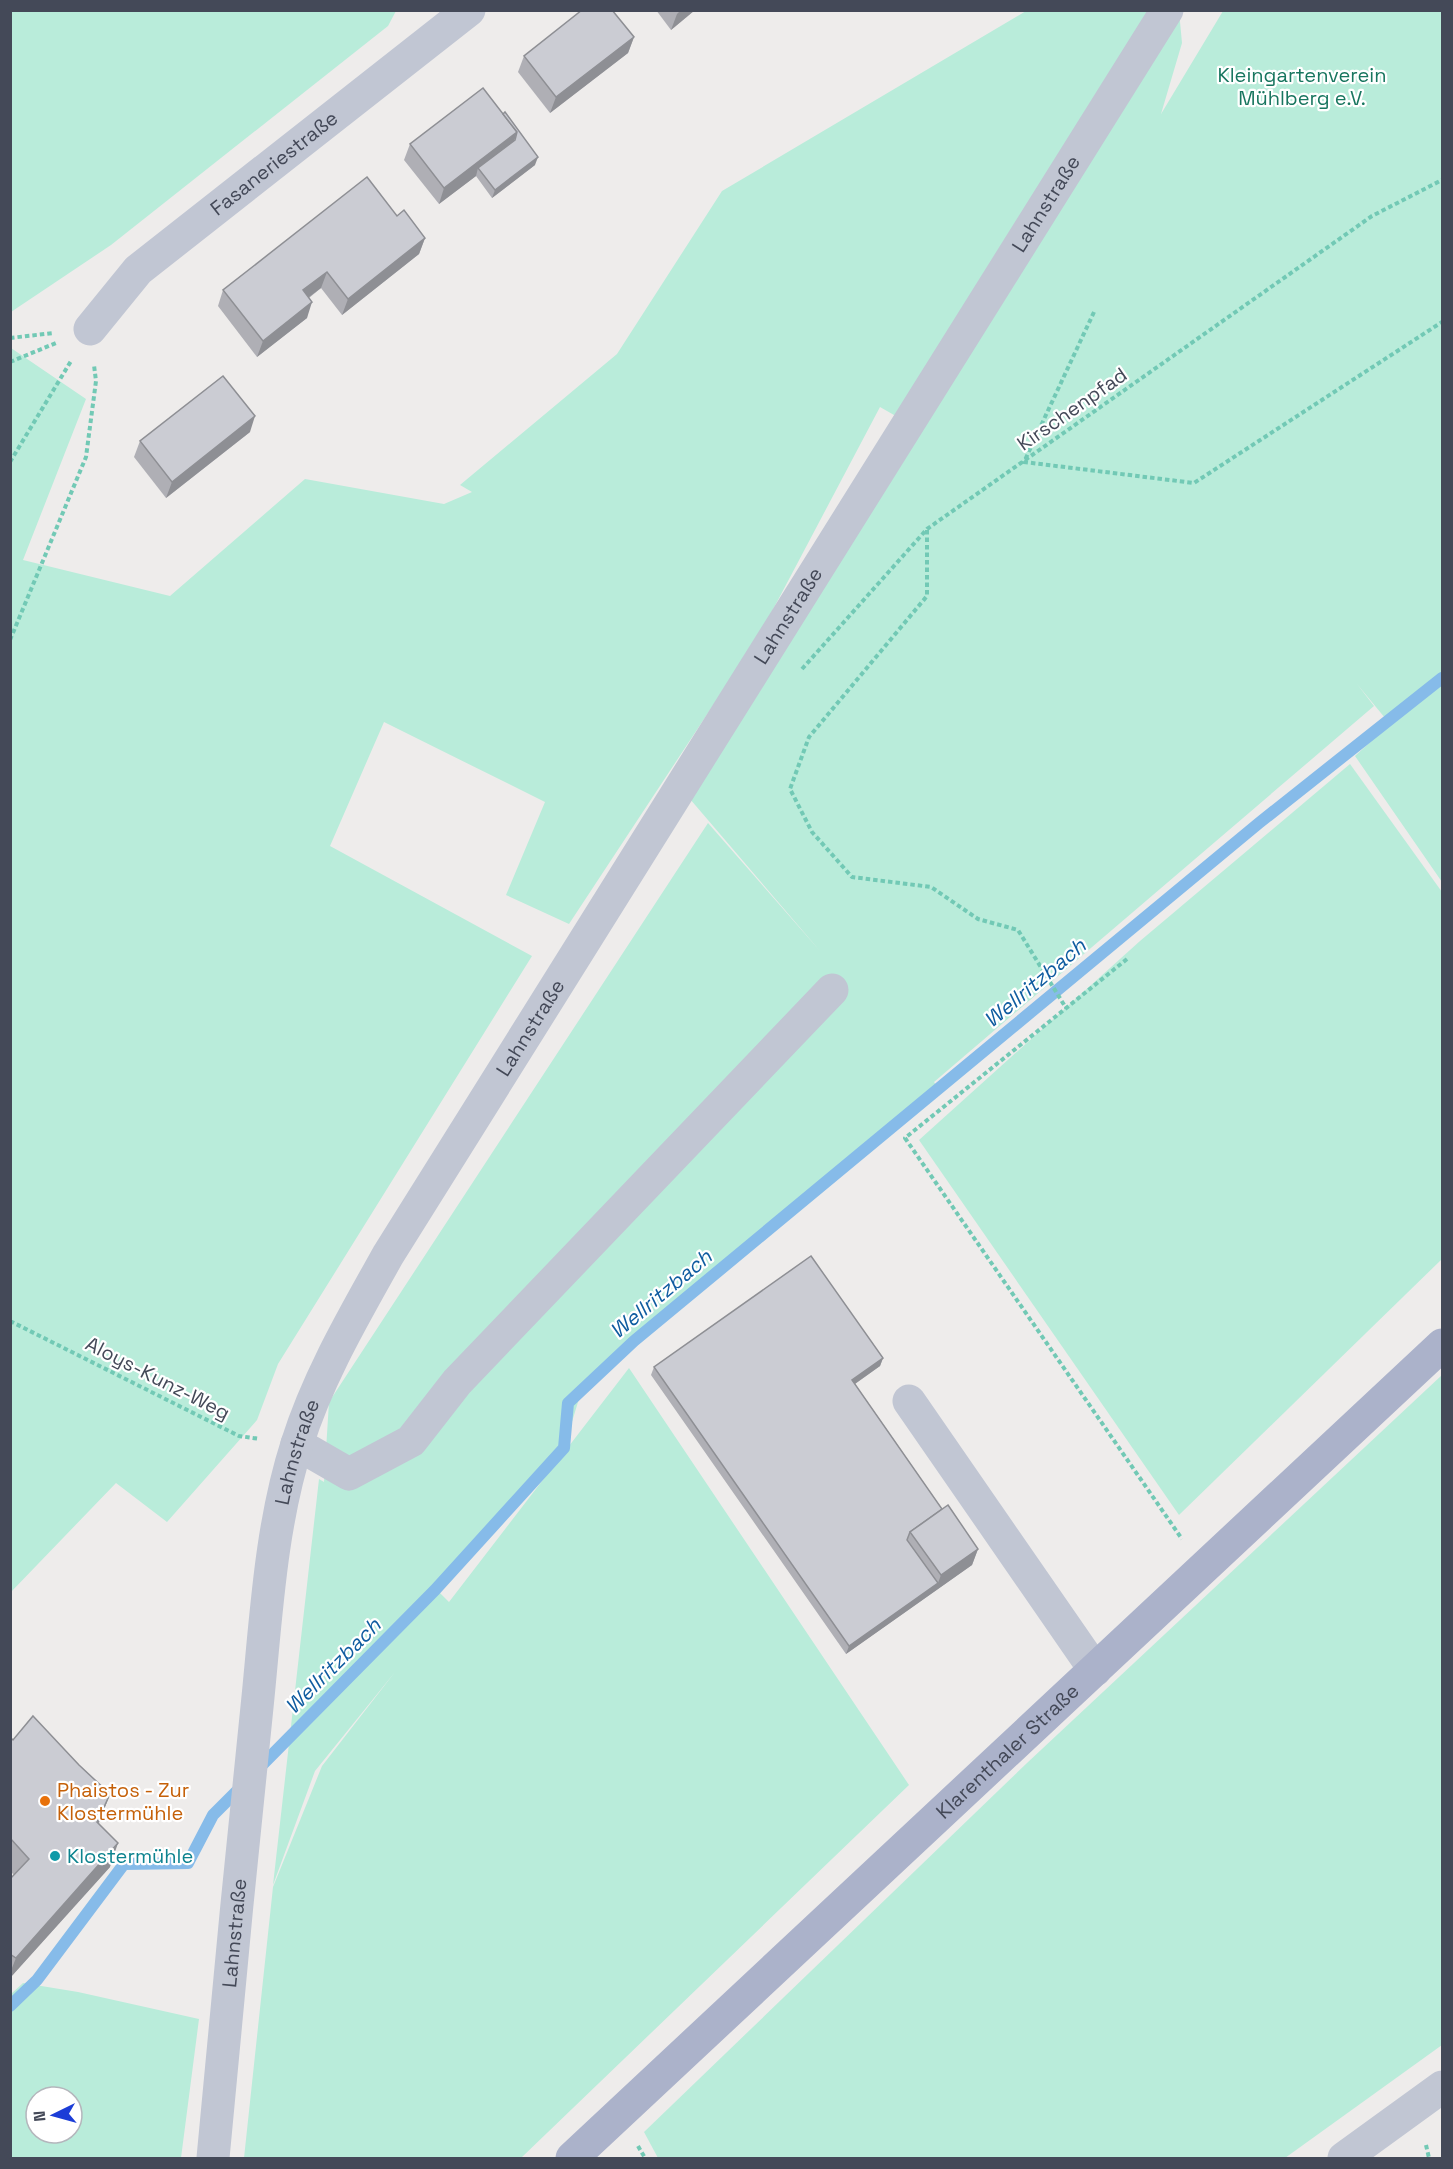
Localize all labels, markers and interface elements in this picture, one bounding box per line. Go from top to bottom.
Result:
park label: Kleingartenverein Mühlberg e.V. [1217,62,1387,111]
street label: Fasaneriestraße [205,105,343,221]
street label: Lahnstraße [1006,150,1086,257]
street label: Kirschenpfad [1012,361,1132,457]
street label: Lahnstraße [748,562,828,669]
water label: Wellritzbach [978,931,1092,1033]
street label: Lahnstraße [490,974,570,1081]
water label: Wellritzbach [604,1242,718,1344]
street label: Aloys-Kunz-Weg [81,1330,235,1426]
street label: Lahnstraße [269,1395,325,1507]
water label: Wellritzbach [279,1611,387,1719]
street label: Klarenthaler Straße [930,1678,1085,1824]
place label: Phaistos - Zur Klostermühle [57,1777,189,1826]
marker: Phaistos - Zur Klostermühle [38,1794,52,1808]
place label: Klostermühle [67,1843,193,1869]
marker: Klostermühle [48,1849,62,1863]
street label: Lahnstraße [216,1877,252,1989]
north arrow [24,2085,84,2145]
text: N [29,2110,50,2123]

